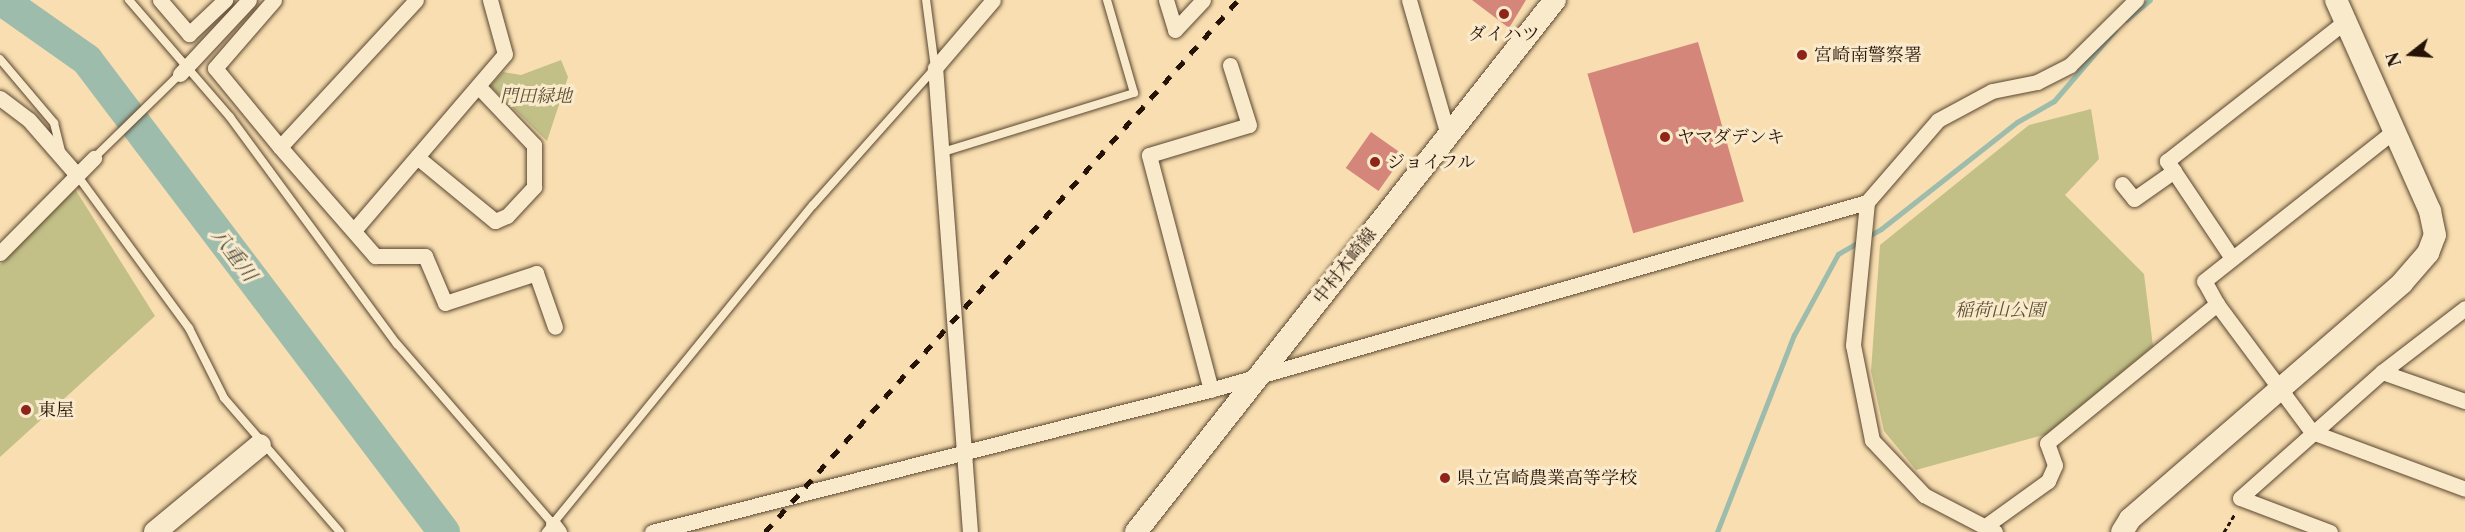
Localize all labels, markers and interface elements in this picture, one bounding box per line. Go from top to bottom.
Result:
marker: ダイハツ [1497,7,1511,21]
place label: ダイハツ [1468,23,1540,45]
north arrow [2381,24,2441,84]
place label: 宮崎南警察署 [1814,44,1922,66]
marker: 宮崎南警察署 [1795,48,1809,62]
text: N [2382,50,2405,69]
park label: 門田緑地 [500,85,572,107]
place label: ヤマダデンキ [1677,126,1785,148]
marker: ヤマダデンキ [1658,130,1672,144]
place label: ジョイフル [1387,151,1477,173]
marker: ジョイフル [1368,155,1382,169]
water label: 八重川 [206,224,262,286]
street label: 中村木崎線 [1309,224,1381,308]
park label: 稲荷山公園 [1955,299,2045,321]
place label: 東屋 [38,399,74,421]
marker: 東屋 [19,403,33,417]
place label: 県立宮崎農業高等学校 [1457,467,1637,489]
marker: 県立宮崎農業高等学校 [1438,471,1452,485]

